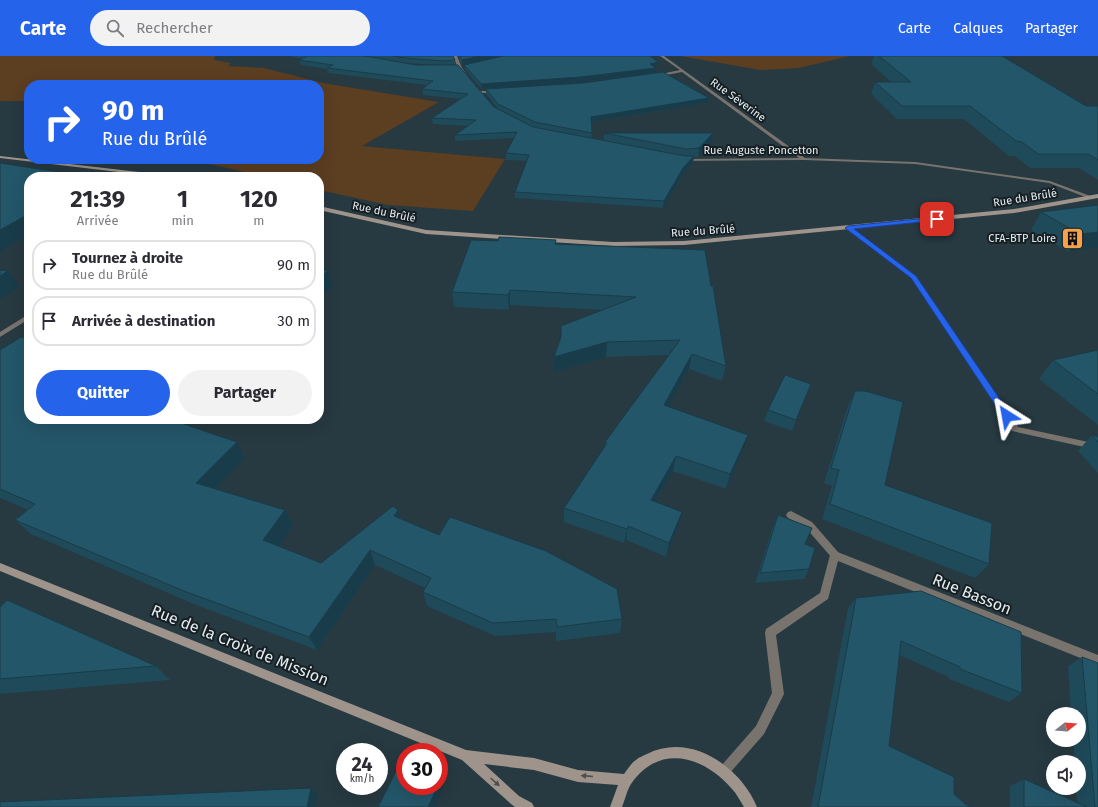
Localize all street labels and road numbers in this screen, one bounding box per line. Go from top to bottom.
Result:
street label: Rue Séverine [708,76,768,124]
street label: Rue Auguste Poncetton [703,144,819,157]
street label: Rue du Brûlé [992,187,1058,209]
street label: Rue du Brûlé [351,199,417,225]
street label: Rue du Brûlé [670,222,736,240]
street label: Rue Basson [930,570,1014,618]
street label: Rue de la Croix de Mission [148,601,332,689]

